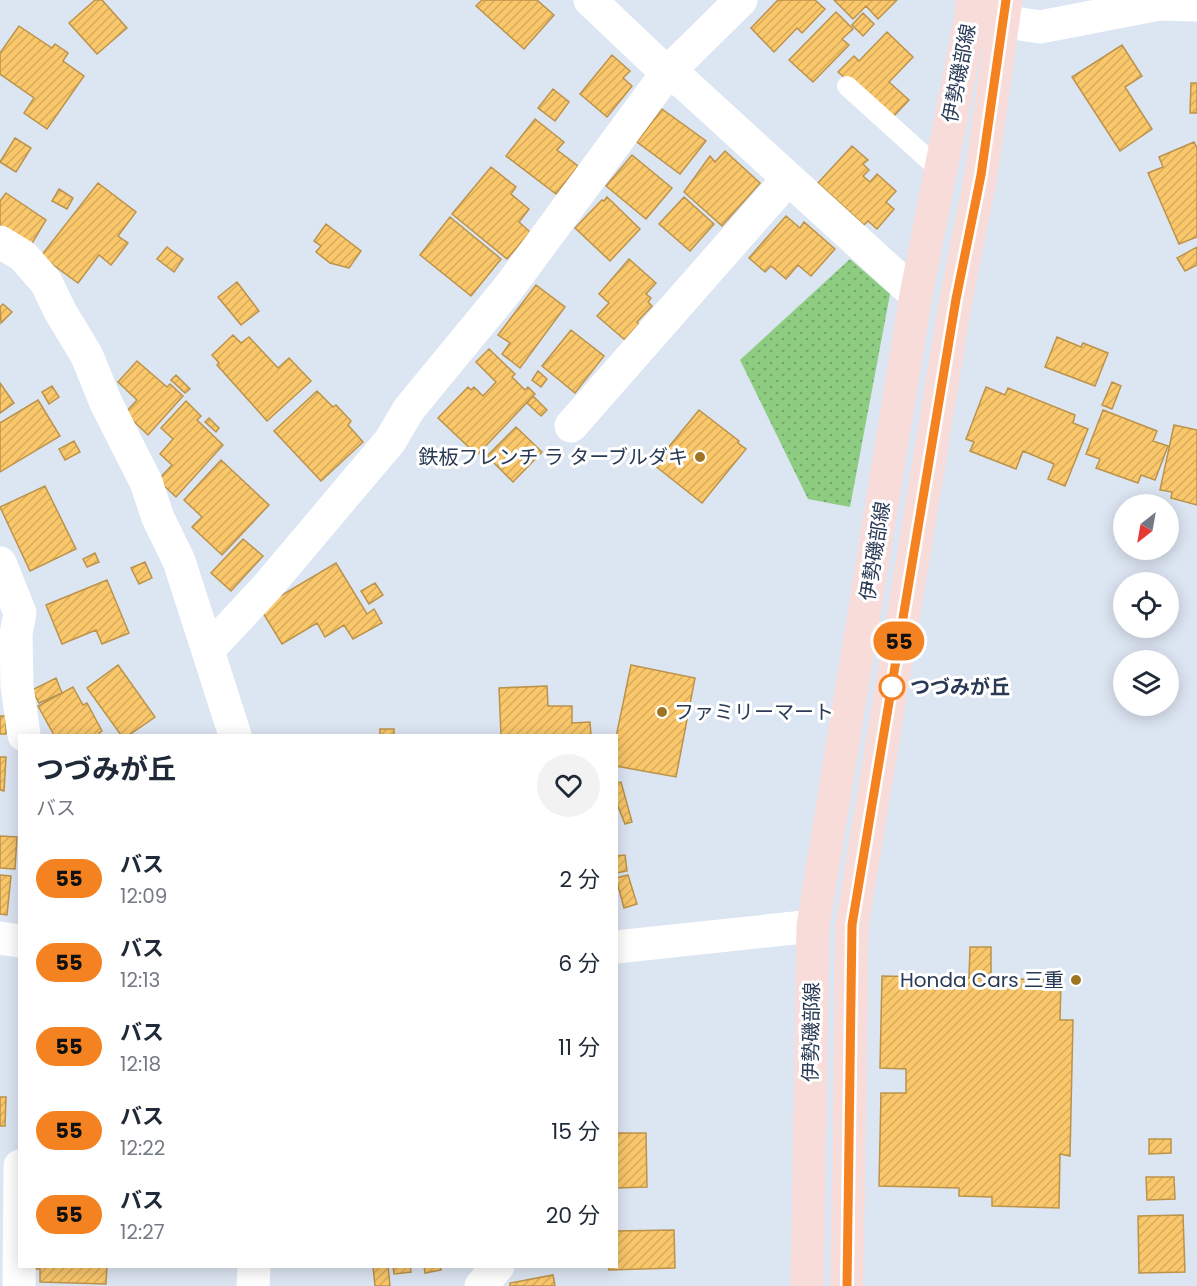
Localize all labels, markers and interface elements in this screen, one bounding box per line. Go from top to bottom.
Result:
street label: 伊勢磯部線 [936,21,982,125]
place label: 鉄板フレンチ ラ ターブルダキ [419,443,688,471]
marker: 鉄板フレンチ ラ ターブルダキ [693,450,707,464]
north arrow [1113,494,1179,560]
map controls [1113,494,1179,716]
street label: 伊勢磯部線 [853,499,897,603]
button: locate [1113,572,1179,638]
line badge: 55 [872,622,926,660]
text: 55 [885,627,913,656]
button: layers [1113,650,1179,716]
place label: つづみが丘 [910,673,1010,701]
marker: つづみが丘 [879,674,905,700]
place label: ファミリーマート [674,698,834,726]
marker: ファミリーマート [655,705,669,719]
text: つづみが丘 [36,750,176,789]
button: heart [537,754,600,817]
text: バス [36,794,76,822]
text: バス [120,849,164,880]
text: 55 [55,864,83,893]
text: 2 分 [559,864,600,895]
text: 12:09 [120,882,167,910]
text: バス [120,933,164,964]
text: 55 [55,948,83,977]
text: 6 分 [558,948,600,979]
text: 12:13 [120,966,160,994]
place label: Honda Cars 三重 [900,966,1064,994]
marker: Honda Cars 三重 [1069,973,1083,987]
street label: 伊勢磯部線 [796,982,826,1082]
text: バス [120,1017,164,1048]
text: 55 [55,1032,83,1061]
text: 11 分 [558,1032,600,1063]
text: 12:18 [120,1050,161,1078]
text: バス [120,1101,164,1132]
text: 55 [55,1116,83,1145]
text: 15 分 [551,1116,600,1147]
text: 12:22 [120,1134,165,1162]
text: バス [120,1185,164,1216]
text: 55 [55,1200,83,1229]
text: 20 分 [546,1200,600,1231]
text: 12:27 [120,1218,165,1246]

